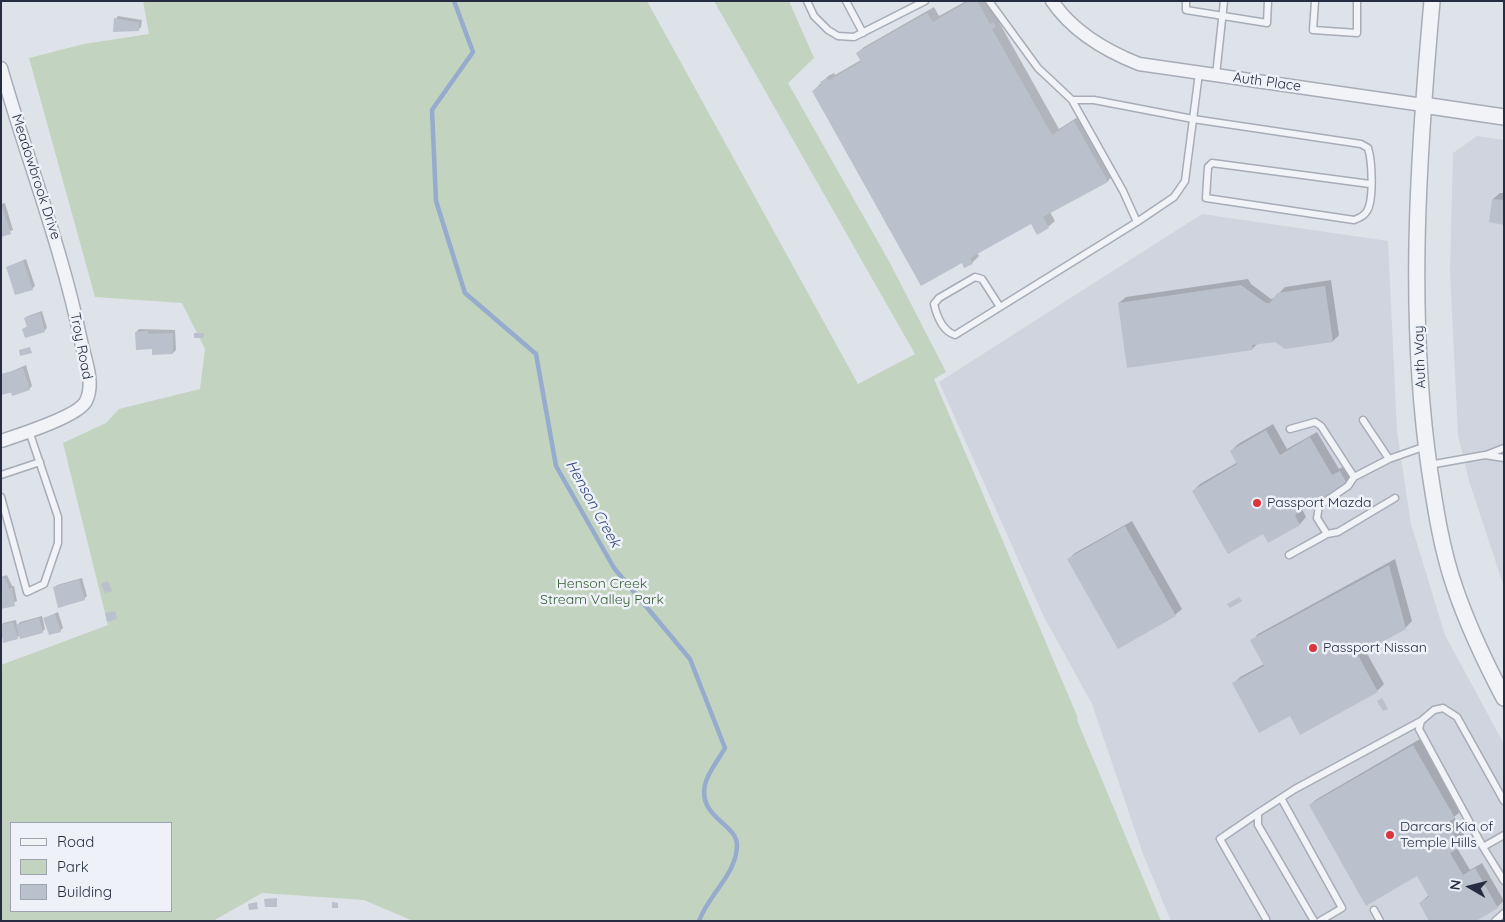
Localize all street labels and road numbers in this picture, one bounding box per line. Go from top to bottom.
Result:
street label: Auth Place [1232,69,1302,95]
street label: Meadowbrook Drive [8,112,64,242]
street label: Troy Road [66,311,96,381]
street label: Auth Way [1411,325,1429,389]

